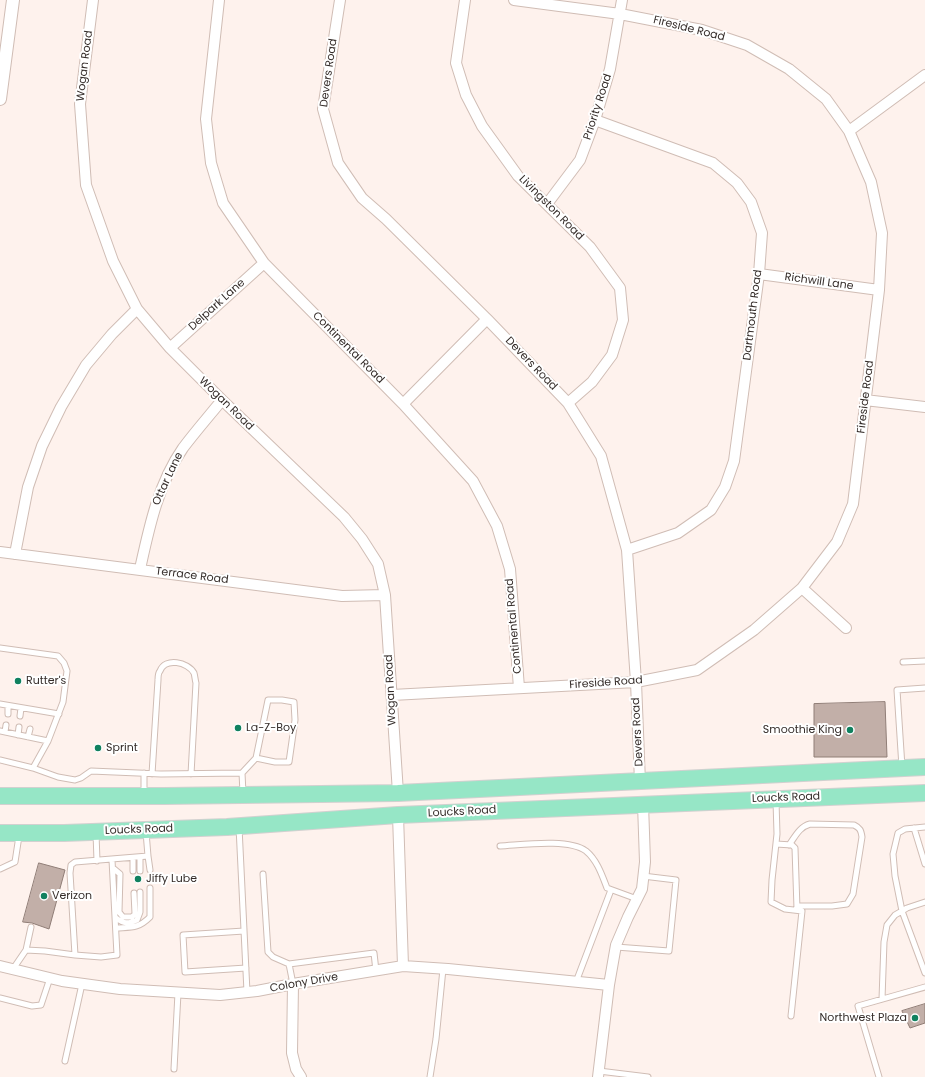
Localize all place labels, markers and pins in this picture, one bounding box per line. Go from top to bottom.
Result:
place label: Rutter's [26,674,66,688]
marker: Rutter's [13,676,23,686]
place label: La-Z-Boy [246,721,296,735]
marker: La-Z-Boy [233,723,243,733]
place label: Smoothie King [763,723,842,737]
marker: Smoothie King [845,725,855,735]
place label: Sprint [106,741,138,755]
marker: Sprint [93,743,103,753]
place label: Jiffy Lube [146,872,197,886]
marker: Jiffy Lube [133,874,143,884]
place label: Verizon [52,889,92,903]
marker: Verizon [39,891,49,901]
place label: Northwest Plaza [820,1011,907,1025]
marker: Northwest Plaza [910,1013,920,1023]

